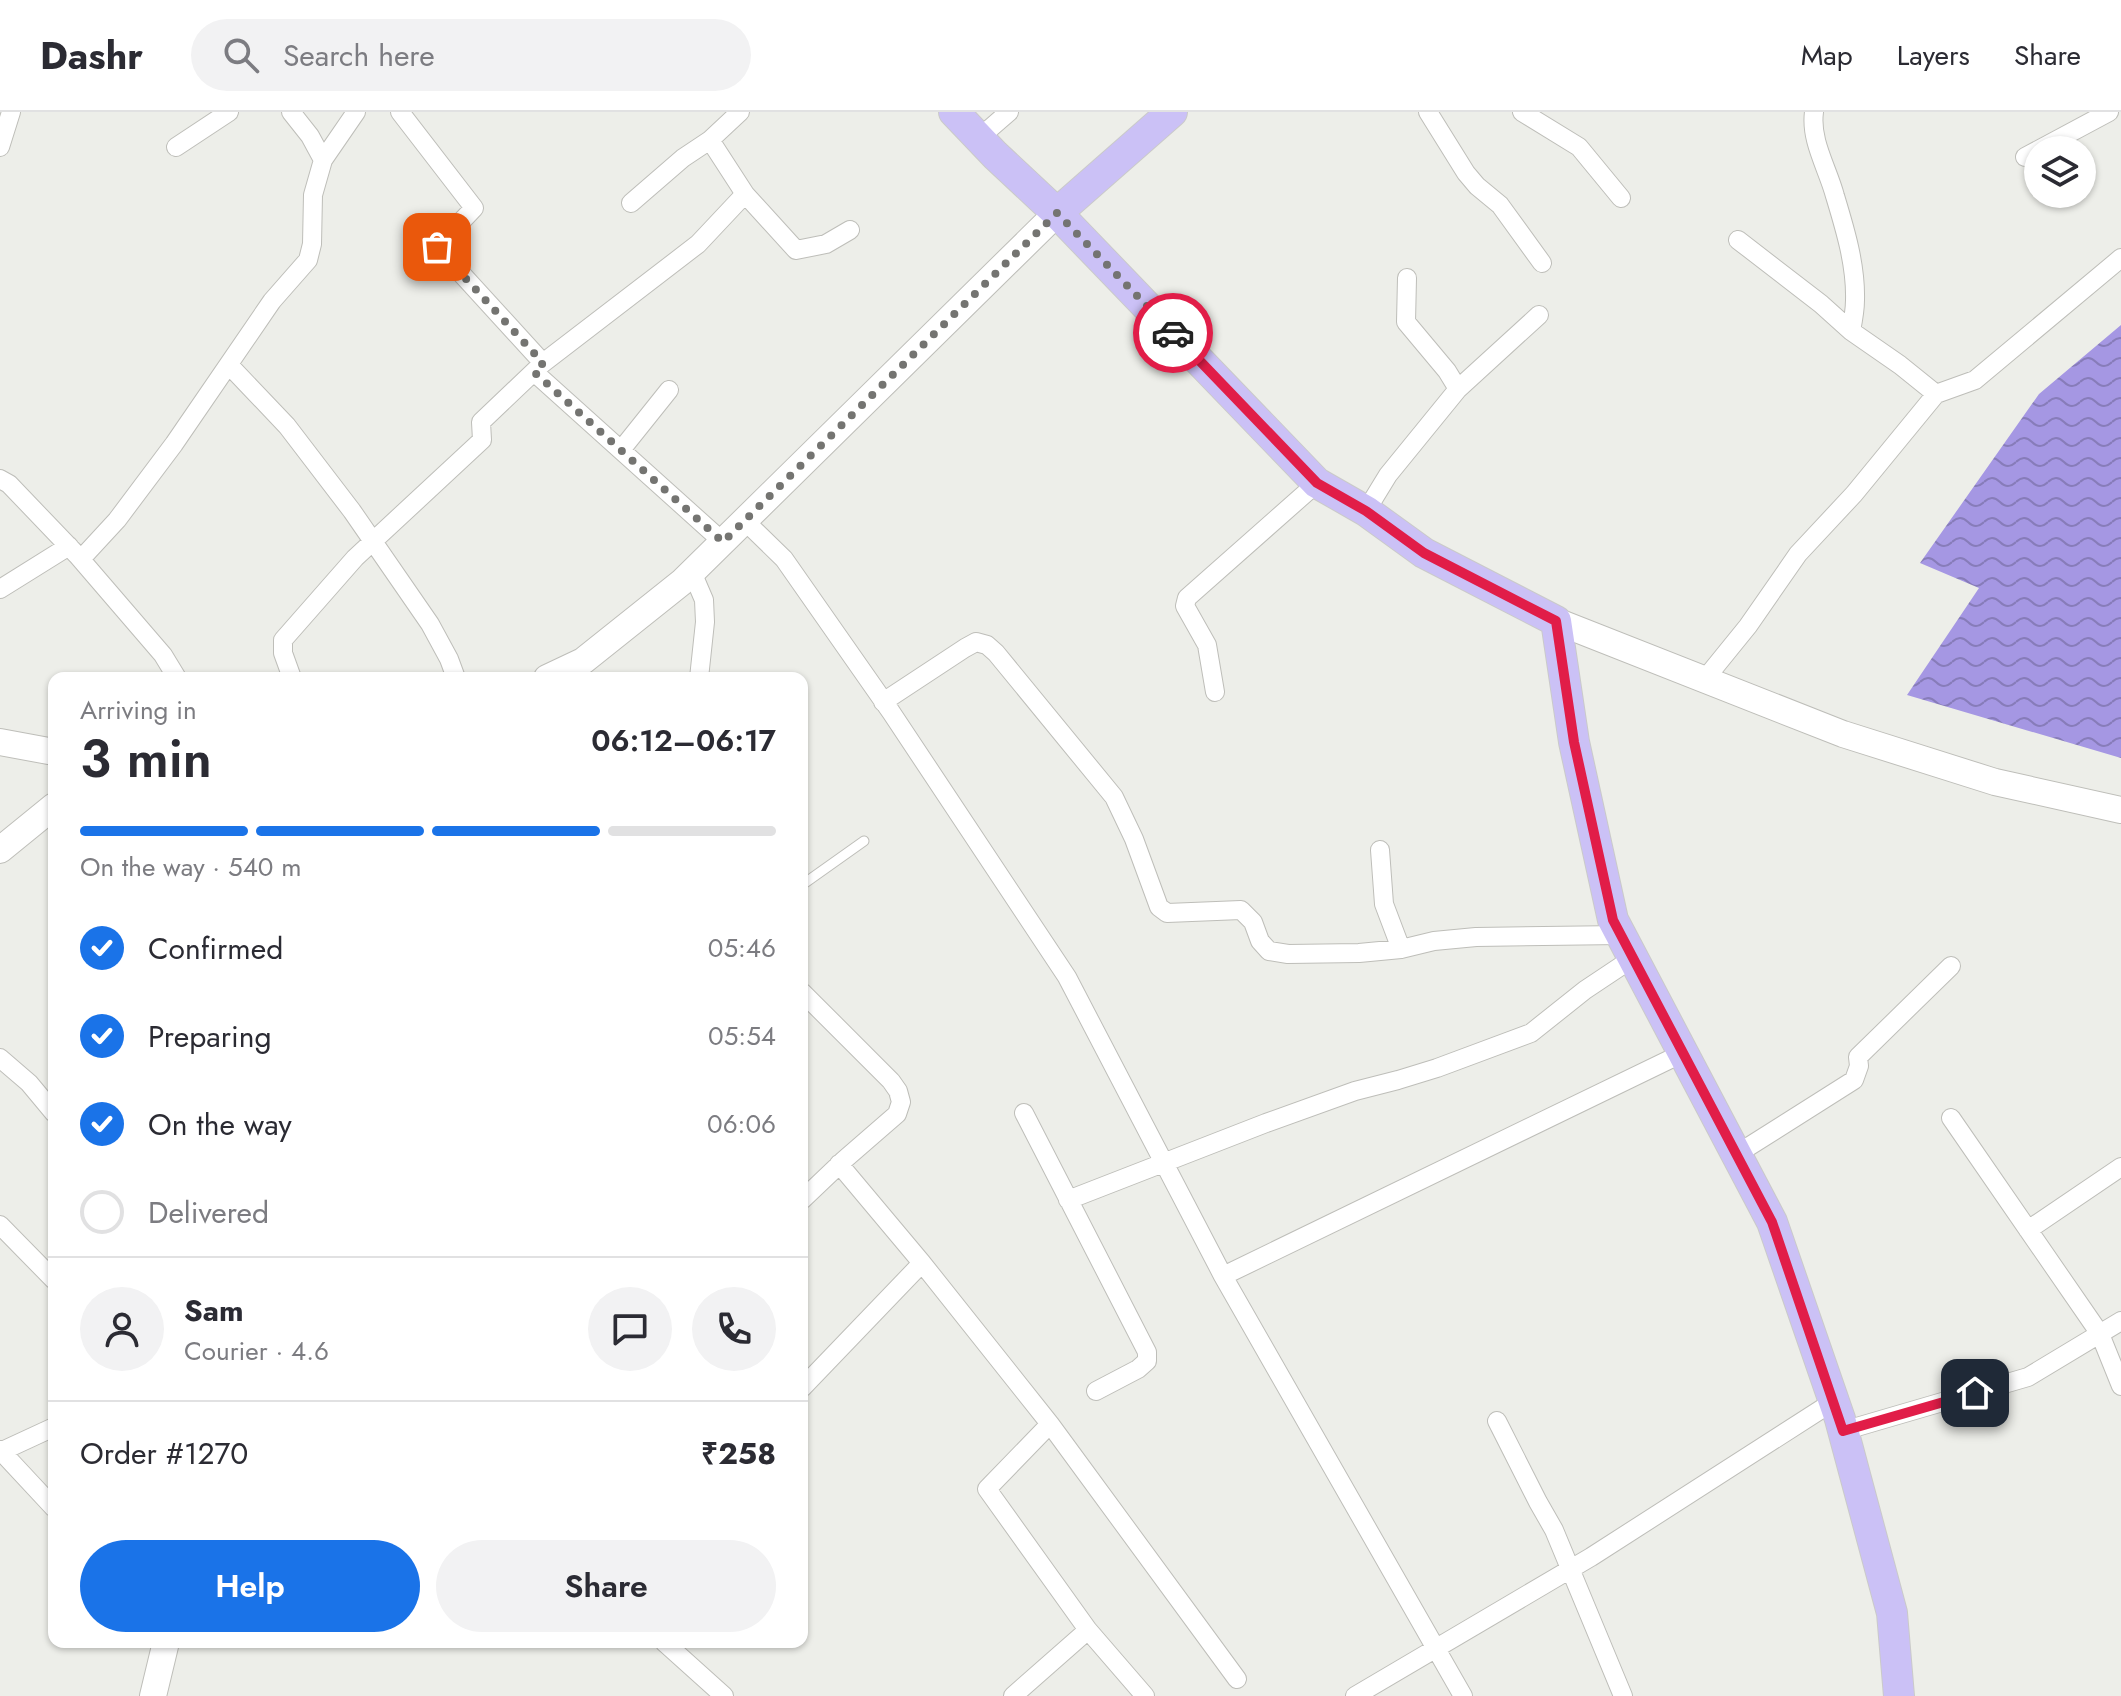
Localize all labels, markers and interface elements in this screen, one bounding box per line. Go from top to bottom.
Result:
search box [191,19,751,91]
text: Dashr [40,28,143,83]
icon: search [219,33,263,77]
text: Search here [283,34,435,77]
text: Map [1801,35,1853,76]
text: Layers [1897,35,1970,76]
text: Share [2014,35,2081,76]
map controls [2024,136,2096,208]
button: layers [2024,136,2096,208]
pin [403,213,471,281]
icon: bag [415,225,459,269]
courier [1133,293,1213,373]
icon: car [1151,311,1195,355]
text: Arriving in [80,691,197,729]
text: 06:12–06:17 [591,719,776,762]
text: 3 min [80,721,212,797]
text: On the way · 540 m [80,848,301,886]
icon: check [80,926,124,970]
text: Confirmed [148,927,283,970]
text: 05:46 [708,929,776,967]
icon: check [80,1014,124,1058]
text: Preparing [148,1015,272,1058]
text: 05:54 [708,1017,776,1055]
icon: check [80,1102,124,1146]
text: On the way [148,1103,292,1146]
text: 06:06 [707,1105,776,1143]
text: Delivered [148,1191,269,1234]
button: person [80,1287,164,1371]
button: chat [588,1287,672,1371]
button: phone [692,1287,776,1371]
text: Sam [184,1289,244,1332]
text: Courier · 4.6 [184,1332,329,1370]
pin [1941,1359,2009,1427]
icon: home [1953,1371,1997,1415]
text: Order #1270 [80,1432,248,1475]
text: ₹258 [701,1432,776,1475]
button: Help [80,1540,420,1632]
button: Share [436,1540,776,1632]

